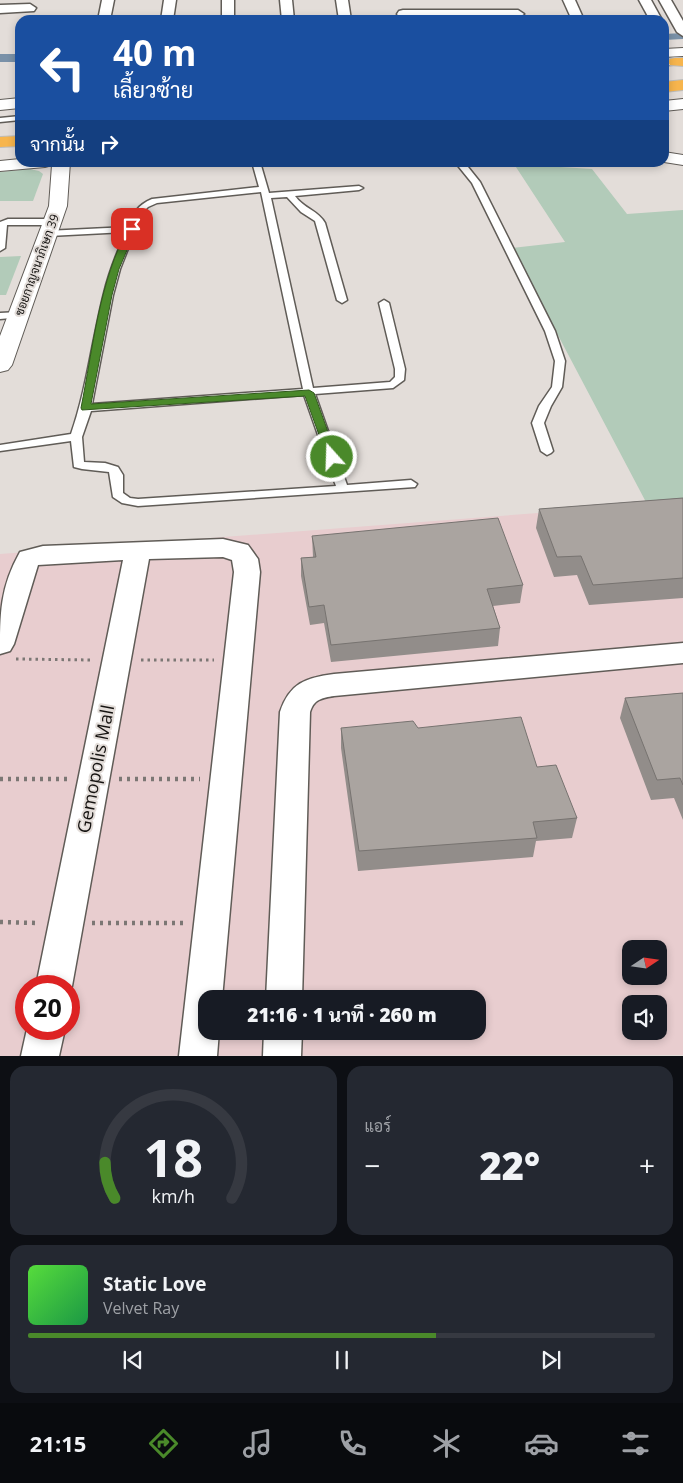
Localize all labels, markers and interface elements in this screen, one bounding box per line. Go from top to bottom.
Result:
text: 40 m [113,29,196,76]
icon: left [30,35,95,100]
text: เลี้ยวซ้าย [113,74,193,104]
icon: right [95,130,123,158]
text: จากนั้น [30,131,85,157]
pin [111,208,153,250]
street label: ซอยกาญจนาภิเษก 39 [10,211,63,318]
icon: arrive [118,215,146,243]
position arrow [305,430,357,482]
street label: Gemopolis Mall [71,703,119,835]
north arrow [622,940,668,985]
map controls [622,940,667,1040]
speed limit sign: 20 [15,975,80,1040]
button: sound [622,995,667,1040]
text: 21:16 · 1 นาที · 260 m [247,1002,437,1028]
text: แอร์ [365,1115,391,1137]
text: 18 [144,1121,203,1192]
text: 22° [479,1139,540,1191]
text: − [365,1146,381,1184]
text: + [639,1146,655,1184]
text: km/h [152,1184,195,1208]
text: Static Love [103,1271,206,1297]
text: Velvet Ray [103,1297,179,1319]
icon: previous [119,1346,147,1374]
icon: pause [328,1346,356,1374]
icon: next [537,1346,565,1374]
icon: directions [146,1426,181,1461]
icon: music [240,1426,275,1461]
icon: phone [335,1426,370,1461]
icon: climate [429,1426,464,1461]
icon: car [524,1426,559,1461]
icon: filters [618,1426,653,1461]
text: 21:15 [30,1428,86,1458]

